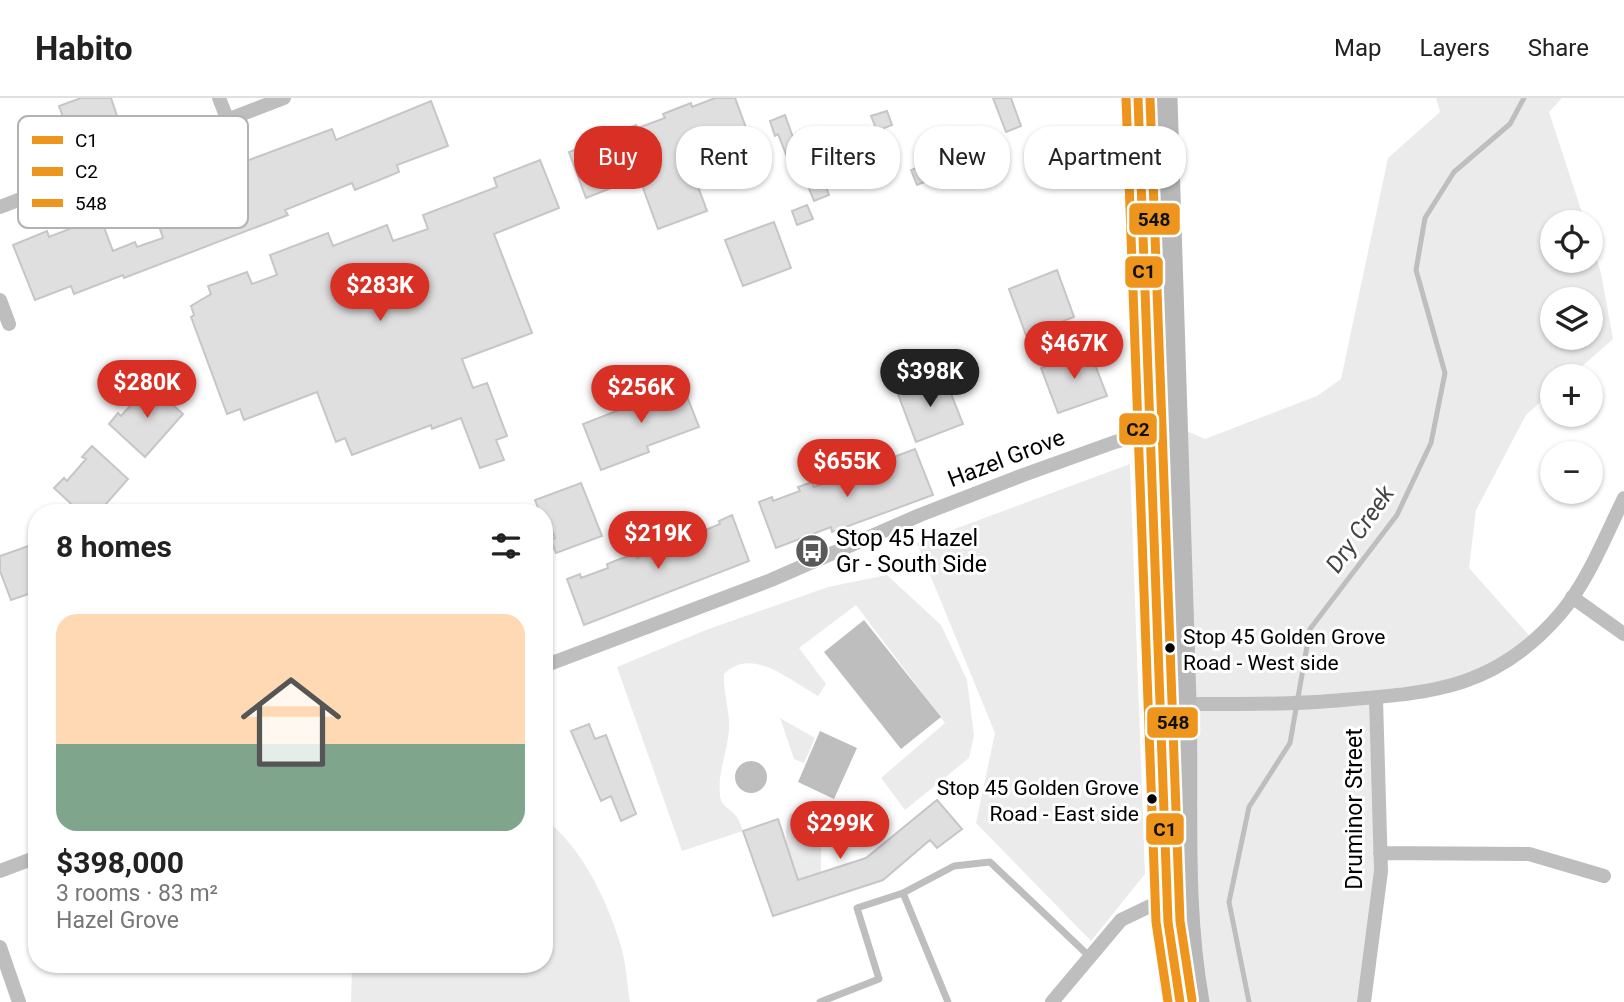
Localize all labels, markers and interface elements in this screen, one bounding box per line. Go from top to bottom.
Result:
text: Habito [35,29,133,68]
text: Map [1334,34,1382,62]
text: Layers [1420,34,1490,62]
text: Share [1528,34,1589,62]
legend [18,116,248,228]
chip: Buy [574,126,662,189]
chip: Rent [676,126,772,189]
chip: Filters [786,126,900,189]
chip: New [914,126,1010,189]
chip: Apartment [1024,126,1186,189]
text: C1 [75,129,98,152]
text: C2 [75,160,98,183]
text: 548 [75,192,107,215]
line badge: 548 [1128,202,1181,236]
text: 548 [1138,208,1170,231]
map controls [1540,210,1603,504]
button: locate [1540,210,1603,273]
line badge: C1 [1124,255,1164,289]
text: C1 [1132,260,1156,283]
pin: $283K [331,264,429,323]
text: $283K [346,272,414,299]
button: layers [1540,287,1603,350]
pin: $467K [1025,322,1123,381]
text: $467K [1040,330,1108,357]
pin: $398K [881,350,979,409]
text: $398K [896,358,964,385]
pin: $280K [98,360,196,420]
button: + [1540,364,1603,427]
pin: $256K [592,366,690,425]
text: $280K [113,369,181,396]
text: $256K [607,374,675,401]
line badge: C2 [1118,412,1158,446]
text: C2 [1126,418,1150,441]
street label: Hazel Grove [944,424,1068,493]
pin: $655K [798,440,896,499]
button: − [1540,441,1603,504]
text: $655K [813,448,881,475]
water label: Dry Creek [1320,479,1401,578]
pin: $219K [609,512,707,571]
text: $219K [624,520,692,547]
place label: Stop 45 Hazel Gr - South Side [836,525,987,578]
icon: filters [487,527,525,565]
text: 8 homes [56,529,172,564]
bus stop icon: Stop 45 Hazel Gr - South Side [793,532,831,570]
place label: Stop 45 Golden Grove Road - West side [1183,625,1385,675]
marker: Stop 45 Golden Grove Road - West side [1163,641,1177,655]
icon: home [228,659,354,785]
line badge: 548 [1146,706,1199,739]
text: 548 [1157,711,1189,734]
street label: Druminor Street [1341,728,1368,890]
place label: Stop 45 Golden Grove Road - East side [937,776,1139,826]
marker: Stop 45 Golden Grove Road - East side [1145,792,1159,806]
pin: $299K [791,802,889,861]
text: $299K [806,810,874,837]
line badge: C1 [1145,812,1185,846]
text: C1 [1153,818,1177,841]
text: $398,000 [56,845,184,880]
text: 3 rooms · 83 m² [56,880,218,907]
text: Hazel Grove [56,907,179,934]

